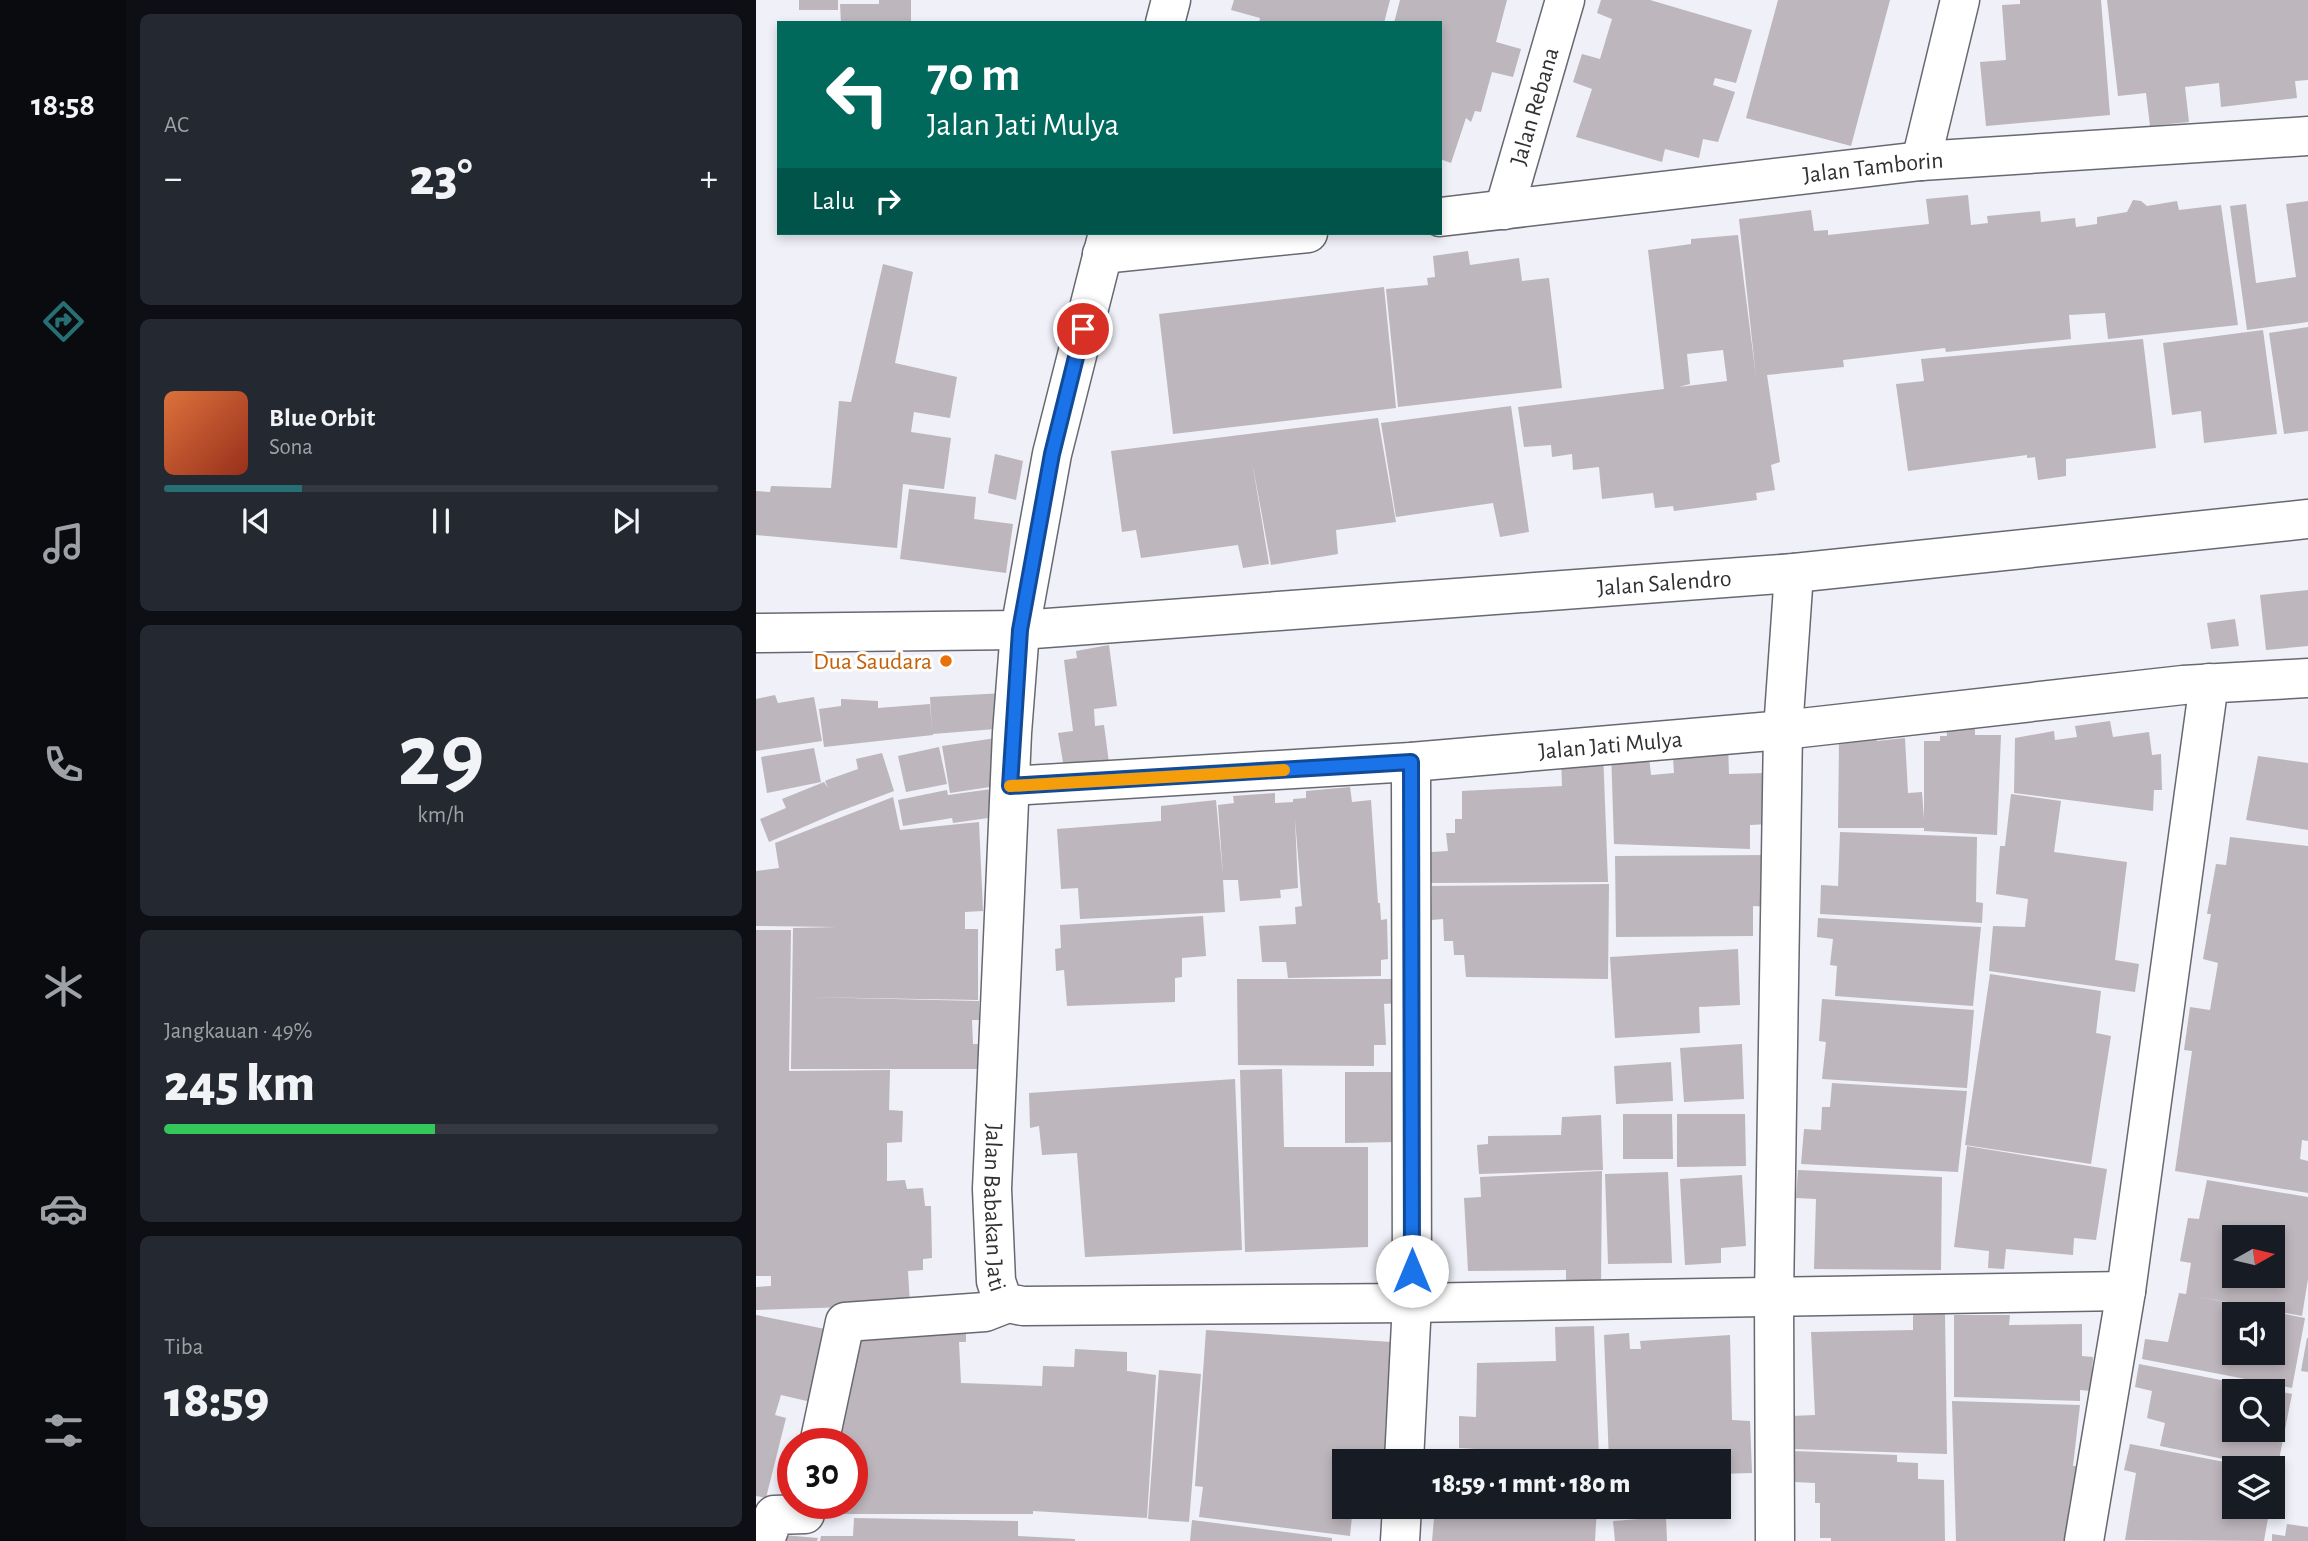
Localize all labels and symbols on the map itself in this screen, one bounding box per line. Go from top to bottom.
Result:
street label: Jalan Rebana [1507,45,1564,168]
street label: Jalan Tamborin [1802,149,1944,188]
pin [1053,299,1113,359]
street label: Jalan Salendro [1596,567,1732,600]
place label: Dua Saudara [813,650,932,674]
marker: Dua Saudara [938,653,954,669]
street label: Jalan Jati Mulya [1538,728,1684,764]
street label: Jalan Babakan Jati [979,1123,1010,1295]
north arrow [2222,1225,2286,1288]
position arrow [1375,1234,1449,1308]
speed limit sign: 30 [777,1428,868,1519]

